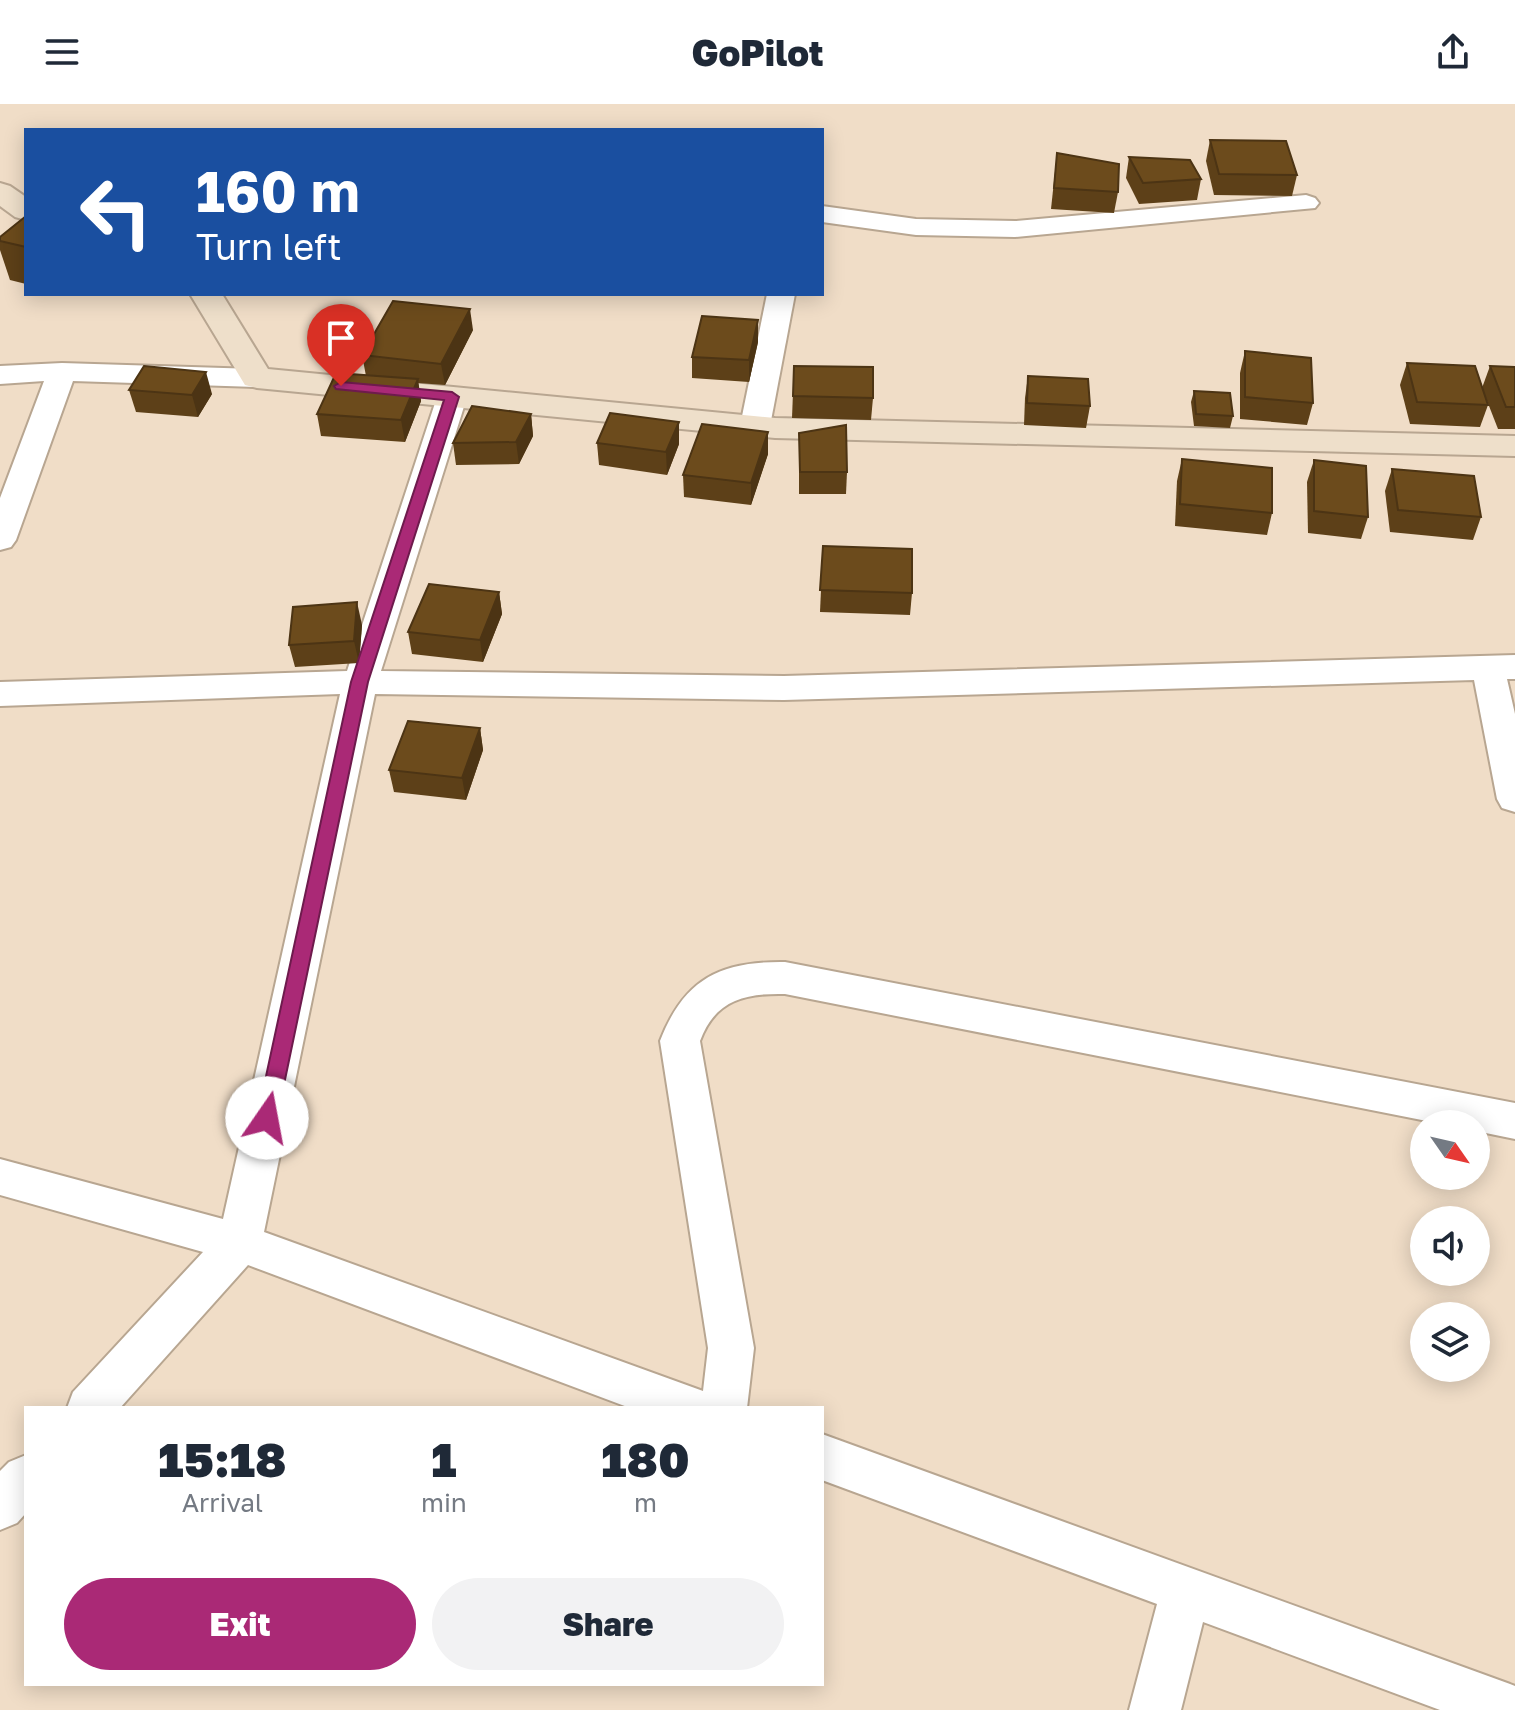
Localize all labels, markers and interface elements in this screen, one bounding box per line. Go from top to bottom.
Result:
icon: menu [40,30,84,74]
icon: share [1431,30,1475,74]
text: GoPilot [691,31,824,74]
text: 160 m [196,157,360,224]
icon: left [64,160,168,264]
text: Turn left [196,225,342,268]
pin [307,304,375,386]
icon: arrive [319,316,363,360]
position arrow [225,1076,309,1160]
north arrow [1410,1110,1490,1190]
map controls [1410,1110,1490,1382]
button: sound [1410,1206,1490,1286]
button: layers [1410,1302,1490,1382]
text: 15:18 [158,1430,287,1488]
text: 1 [431,1430,457,1488]
text: 180 [601,1430,690,1488]
text: Arrival [182,1487,263,1518]
text: min [421,1487,467,1518]
text: m [634,1487,657,1518]
button: Exit [64,1578,416,1670]
button: Share [432,1578,784,1670]

